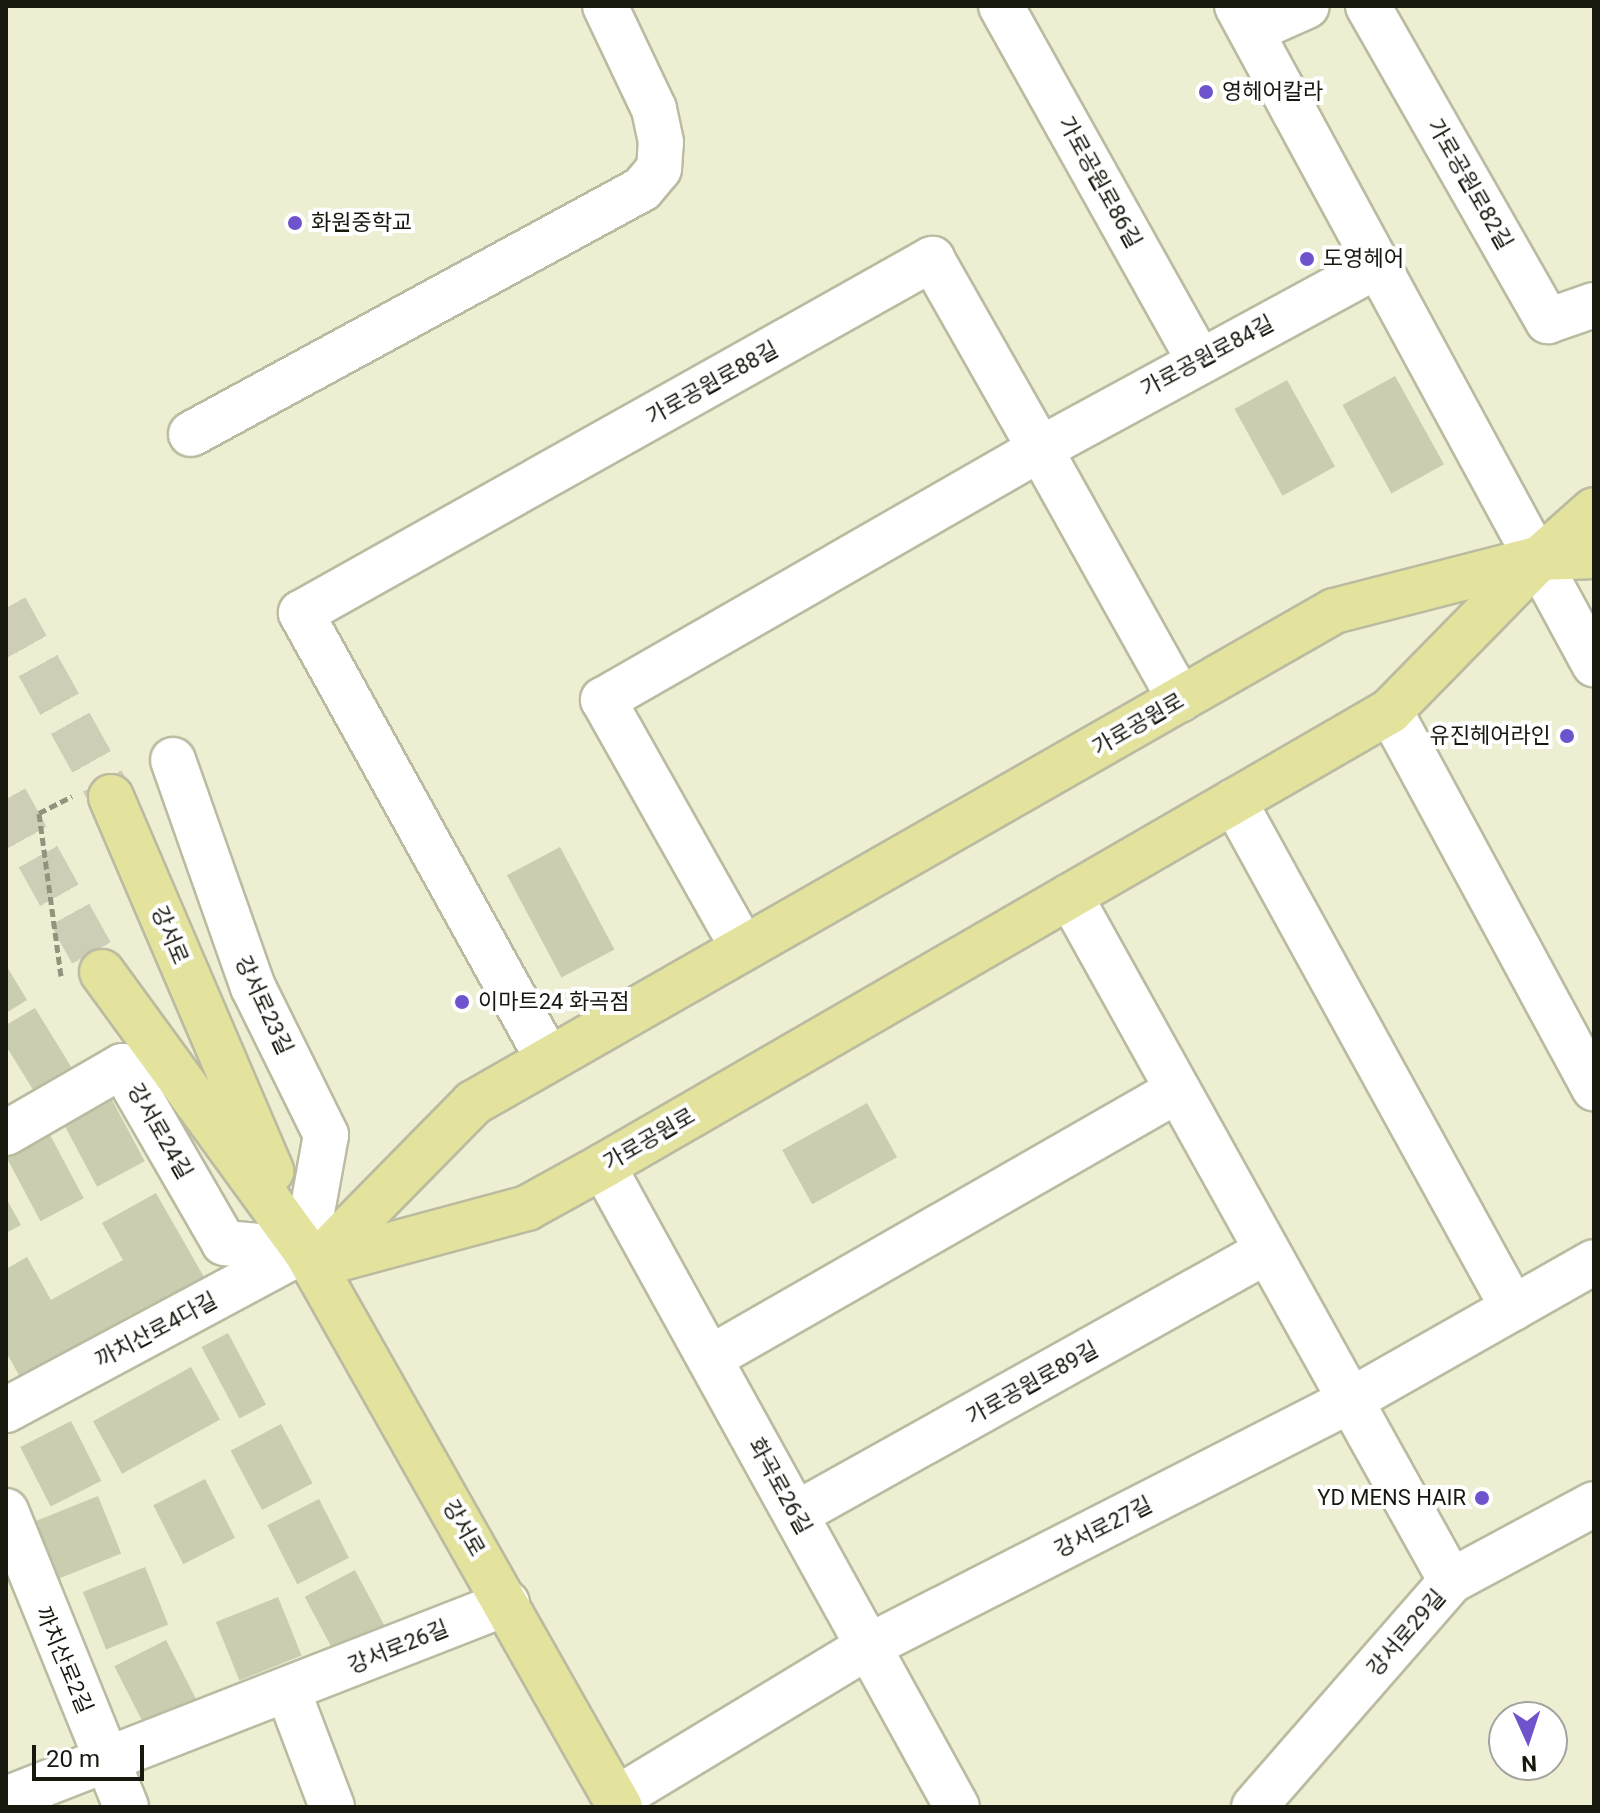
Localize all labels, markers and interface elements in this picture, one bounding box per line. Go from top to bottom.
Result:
place label: 영헤어칼라 [1222,79,1323,105]
marker: 영헤어칼라 [1197,83,1215,101]
street label: 가로공원로86길 [1053,112,1147,252]
street label: 가로공원로82길 [1422,114,1518,254]
place label: 화원중학교 [311,210,412,236]
marker: 화원중학교 [286,214,304,232]
place label: 도영헤어 [1323,246,1404,272]
marker: 도영헤어 [1298,250,1316,268]
street label: 가로공원로84길 [1136,310,1278,402]
street label: 가로공원로88길 [642,336,782,430]
street label: 가로공원로 [1088,687,1188,761]
place label: 유진헤어라인 [1430,723,1551,749]
marker: 유진헤어라인 [1558,727,1576,745]
street label: 강서로 [146,902,194,968]
street label: 강서로23길 [230,952,298,1058]
place label: 이마트24 화곡점 [478,989,630,1015]
marker: 이마트24 화곡점 [453,993,471,1011]
street label: 강서로24길 [122,1079,198,1183]
street label: 가로공원로 [599,1102,699,1176]
street label: 까치산로4다길 [91,1287,221,1373]
street label: 가로공원로89길 [962,1336,1102,1430]
street label: 화곡로26길 [743,1433,817,1539]
place label: YD MENS HAIR [1317,1485,1466,1511]
marker: YD MENS HAIR [1473,1489,1491,1507]
street label: 강서로27길 [1050,1491,1156,1563]
street label: 강서로 [437,1495,491,1561]
street label: 강서로29길 [1361,1584,1451,1682]
street label: 까치산로2길 [30,1603,98,1717]
street label: 강서로26길 [344,1615,452,1679]
north arrow [1488,1701,1568,1781]
scale bar [36,1729,148,1779]
text: 20 m [46,1745,100,1773]
text: N [1521,1751,1538,1776]

